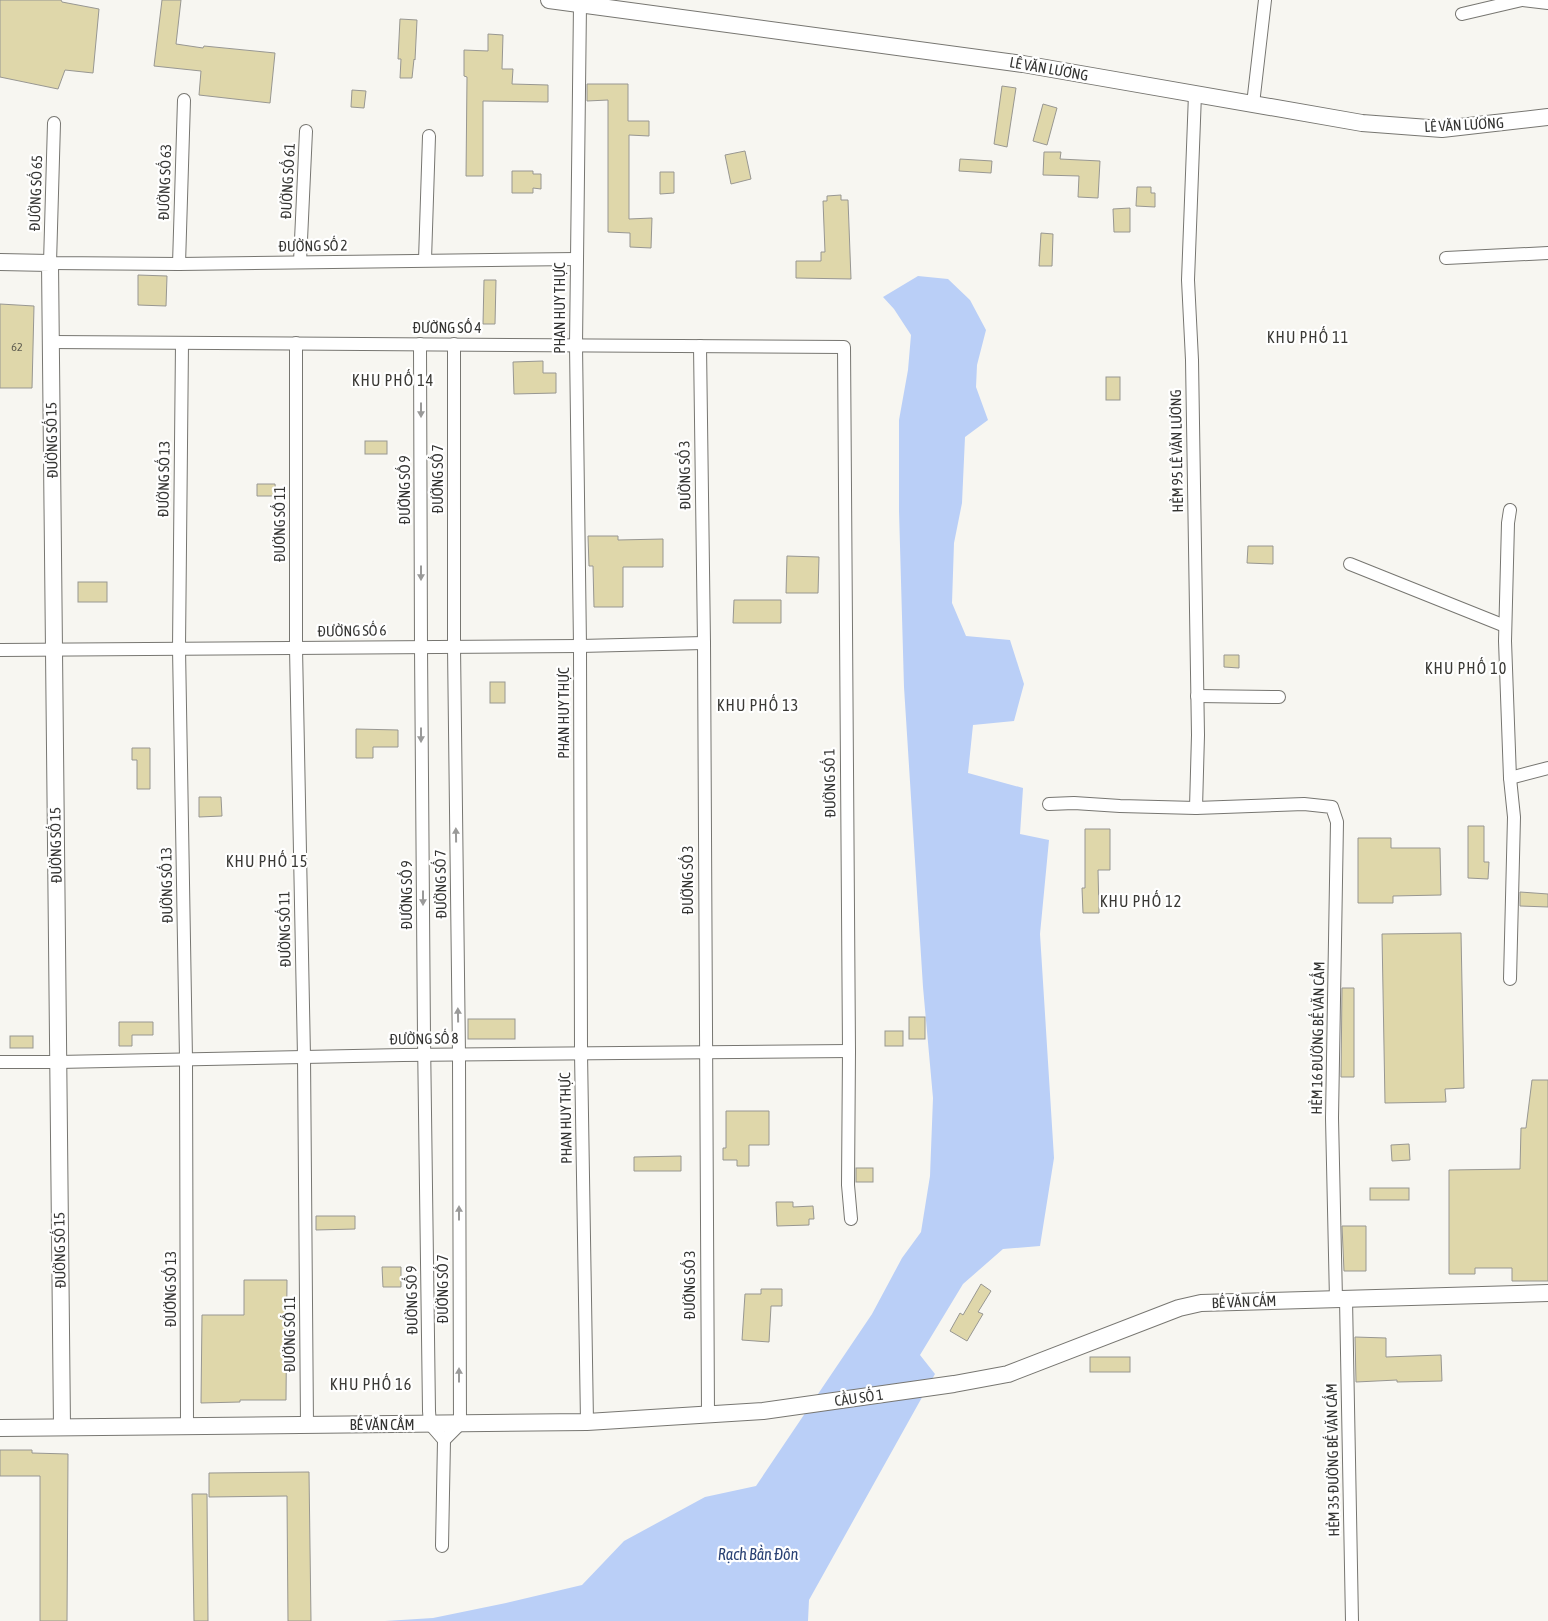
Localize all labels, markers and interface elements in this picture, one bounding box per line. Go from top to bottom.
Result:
street label: LÊ VĂN LƯƠNG [1008,53,1090,84]
street label: LÊ VĂN LƯƠNG [1424,114,1504,135]
street label: ĐƯỜNG SỐ 61 [276,142,298,219]
street label: ĐƯỜNG SỐ 63 [154,144,174,220]
street label: ĐƯỜNG SỐ 65 [25,155,45,231]
street label: ĐƯỜNG SỐ 2 [278,235,348,255]
street label: PHAN HUY THỰC [551,262,568,354]
street label: ĐƯỜNG SỐ 4 [412,318,482,336]
district label: KHU PHỐ 11 [1267,326,1349,346]
house number: 62 [11,340,23,354]
district label: KHU PHỐ 14 [352,369,434,389]
street label: HẺM 95 LÊ VĂN LƯƠNG [1167,389,1186,513]
street label: ĐƯỜNG SỐ 15 [41,402,61,478]
one-way arrow [417,402,425,418]
street label: ĐƯỜNG SỐ 3 [674,440,694,510]
street label: ĐƯỜNG SỐ 13 [153,441,173,517]
street label: ĐƯỜNG SỐ 7 [428,444,446,514]
street label: ĐƯỜNG SỐ 9 [395,455,413,525]
street label: ĐƯỜNG SỐ 11 [270,486,288,562]
one-way arrow [417,565,425,581]
street label: ĐƯỜNG SỐ 6 [317,620,387,640]
district label: KHU PHỐ 10 [1425,657,1507,677]
street label: PHAN HUY THỰC [555,667,572,759]
district label: KHU PHỐ 13 [717,694,799,714]
one-way arrow [418,727,426,743]
street label: ĐƯỜNG SỐ 1 [819,748,839,818]
street label: ĐƯỜNG SỐ 15 [45,807,65,883]
one-way arrow [452,827,460,843]
street label: ĐƯỜNG SỐ 3 [678,845,696,915]
street label: ĐƯỜNG SỐ 13 [156,847,176,923]
street label: ĐƯỜNG SỐ 7 [430,849,450,919]
district label: KHU PHỐ 15 [226,850,308,870]
street label: ĐƯỜNG SỐ 9 [397,860,415,930]
one-way arrow [419,890,427,906]
district label: KHU PHỐ 12 [1100,890,1182,910]
street label: ĐƯỜNG SỐ 11 [274,891,294,967]
street label: HẺM 16 ĐƯỜNG BẾ VĂN CẤM [1307,961,1327,1115]
one-way arrow [454,1007,462,1023]
street label: ĐƯỜNG SỐ 8 [389,1028,459,1048]
street label: PHAN HUY THỰC [556,1072,575,1164]
one-way arrow [455,1205,463,1221]
street label: ĐƯỜNG SỐ 15 [49,1212,69,1288]
street label: ĐƯỜNG SỐ 3 [680,1250,698,1320]
street label: ĐƯỜNG SỐ 13 [161,1251,179,1327]
street label: ĐƯỜNG SỐ 7 [433,1254,451,1324]
street label: ĐƯỜNG SỐ 9 [401,1265,421,1335]
street label: BẾ VĂN CẤM [1211,1291,1277,1311]
street label: ĐƯỜNG SỐ 11 [280,1296,298,1372]
one-way arrow [455,1367,463,1383]
district label: KHU PHỐ 16 [330,1373,412,1393]
street label: HẺM 35 ĐƯỜNG BẾ VĂN CẤM [1322,1383,1342,1537]
street label: CẦU SỐ 1 [833,1385,884,1409]
street label: BẾ VĂN CẤM [349,1415,415,1433]
water label: Rạch Bần Đôn [718,1544,799,1563]

